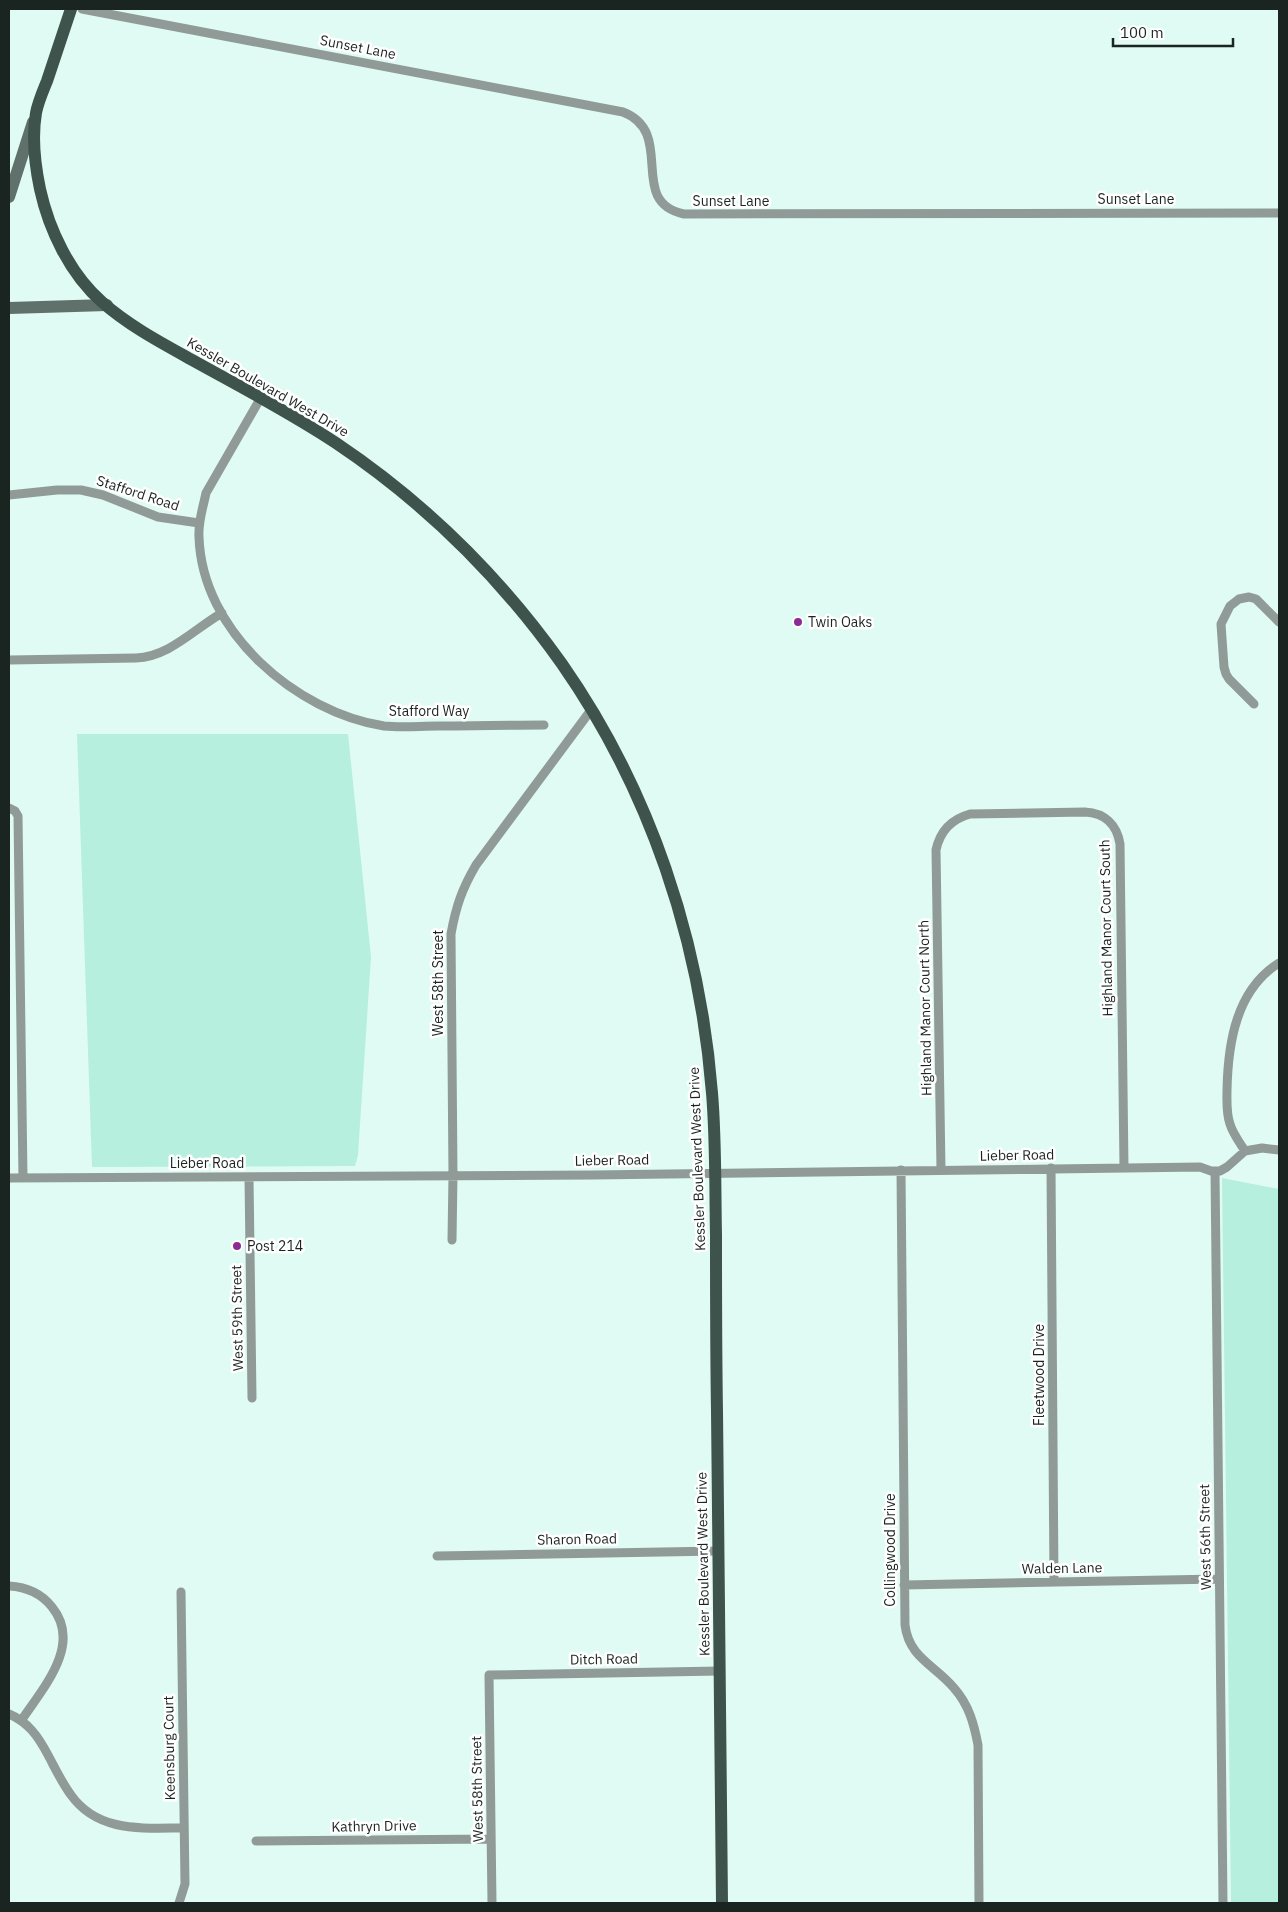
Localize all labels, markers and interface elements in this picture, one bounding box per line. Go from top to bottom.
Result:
scale bar [1113,15,1233,47]
text: 100 m [1120,23,1164,42]
street label: Sunset Lane [319,31,398,63]
street label: Sunset Lane [1098,190,1175,208]
street label: Sunset Lane [693,192,770,210]
street label: Kessler Boulevard West Drive [184,333,352,441]
street label: Stafford Road [94,471,182,515]
place label: Twin Oaks [808,613,873,631]
marker: Twin Oaks [792,616,804,628]
street label: Stafford Way [389,702,469,720]
street label: Highland Manor Court South [1095,839,1117,1017]
street label: Highland Manor Court North [914,920,936,1096]
street label: West 58th Street [429,930,447,1036]
street label: Kessler Boulevard West Drive [685,1066,709,1251]
street label: Lieber Road [980,1145,1054,1165]
street label: Lieber Road [575,1150,649,1170]
street label: Lieber Road [170,1154,244,1172]
place label: Post 214 [247,1237,303,1255]
marker: Post 214 [231,1240,243,1252]
street label: West 59th Street [227,1265,247,1371]
street label: Fleetwood Drive [1030,1324,1048,1426]
street label: Kessler Boulevard West Drive [692,1471,714,1656]
street label: West 56th Street [1195,1484,1215,1590]
street label: Collingwood Drive [881,1493,899,1607]
street label: Sharon Road [537,1529,617,1549]
street label: Walden Lane [1021,1558,1103,1578]
street label: Ditch Road [570,1649,638,1669]
street label: Keensburg Court [159,1695,179,1801]
street label: West 58th Street [467,1736,487,1842]
street label: Kathryn Drive [331,1816,417,1836]

